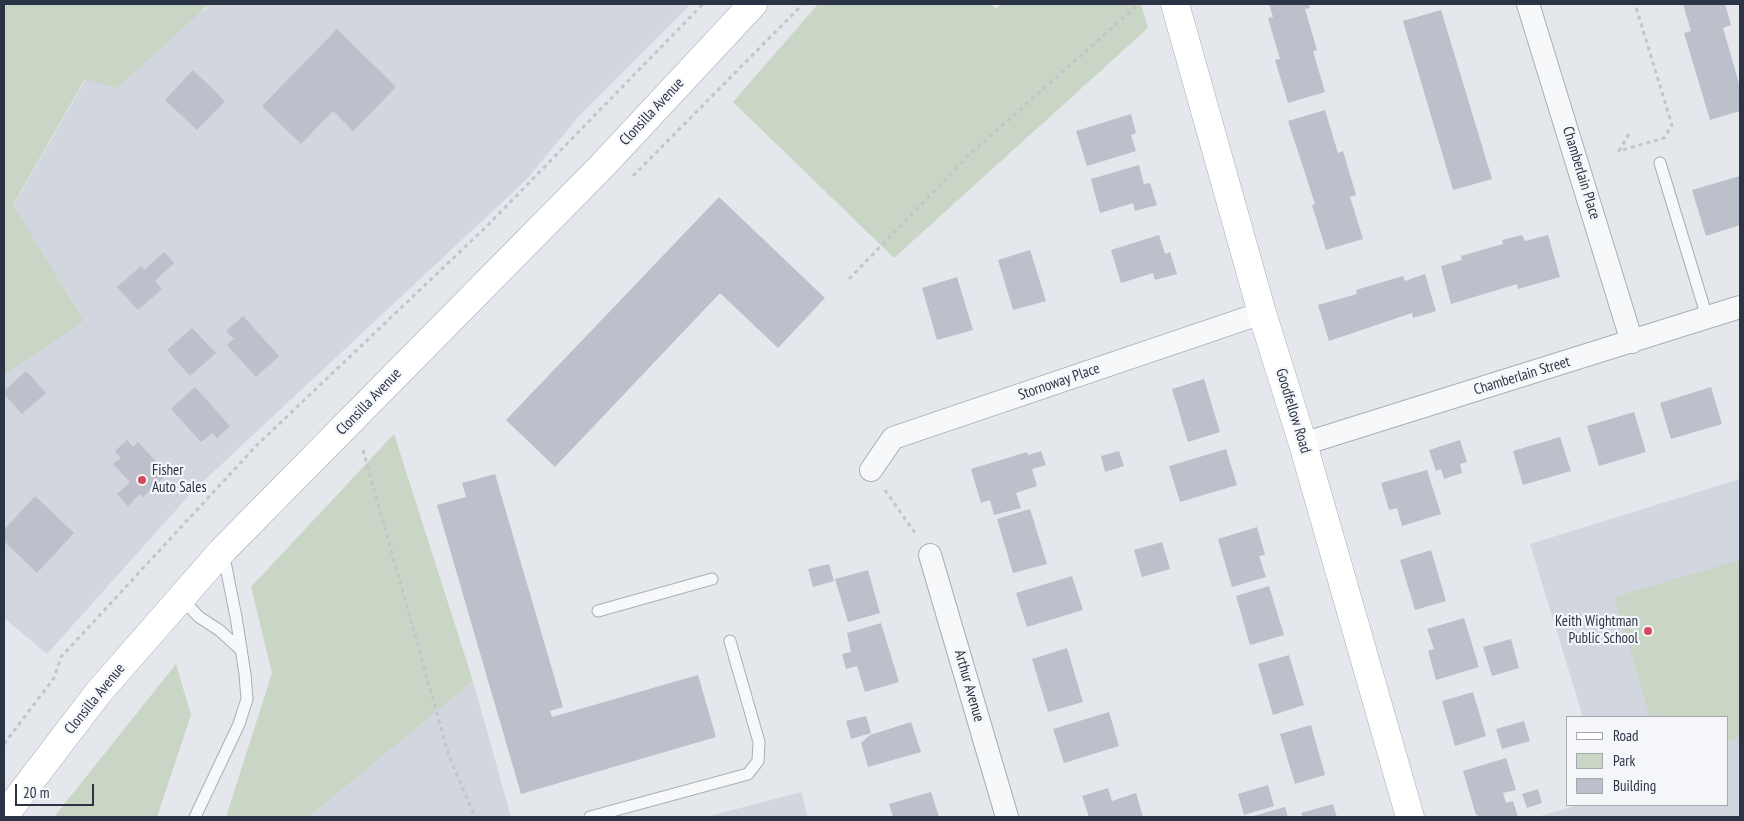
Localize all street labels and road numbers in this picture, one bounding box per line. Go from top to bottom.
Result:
street label: Clonsilla Avenue [616,74,688,150]
street label: Chamberlain Place [1558,124,1604,222]
street label: Chamberlain Street [1472,353,1572,399]
street label: Stornoway Place [1016,360,1102,404]
street label: Clonsilla Avenue [333,365,405,439]
street label: Goodfellow Road [1272,366,1314,456]
street label: Arthur Avenue [950,648,988,724]
street label: Clonsilla Avenue [61,660,129,738]

